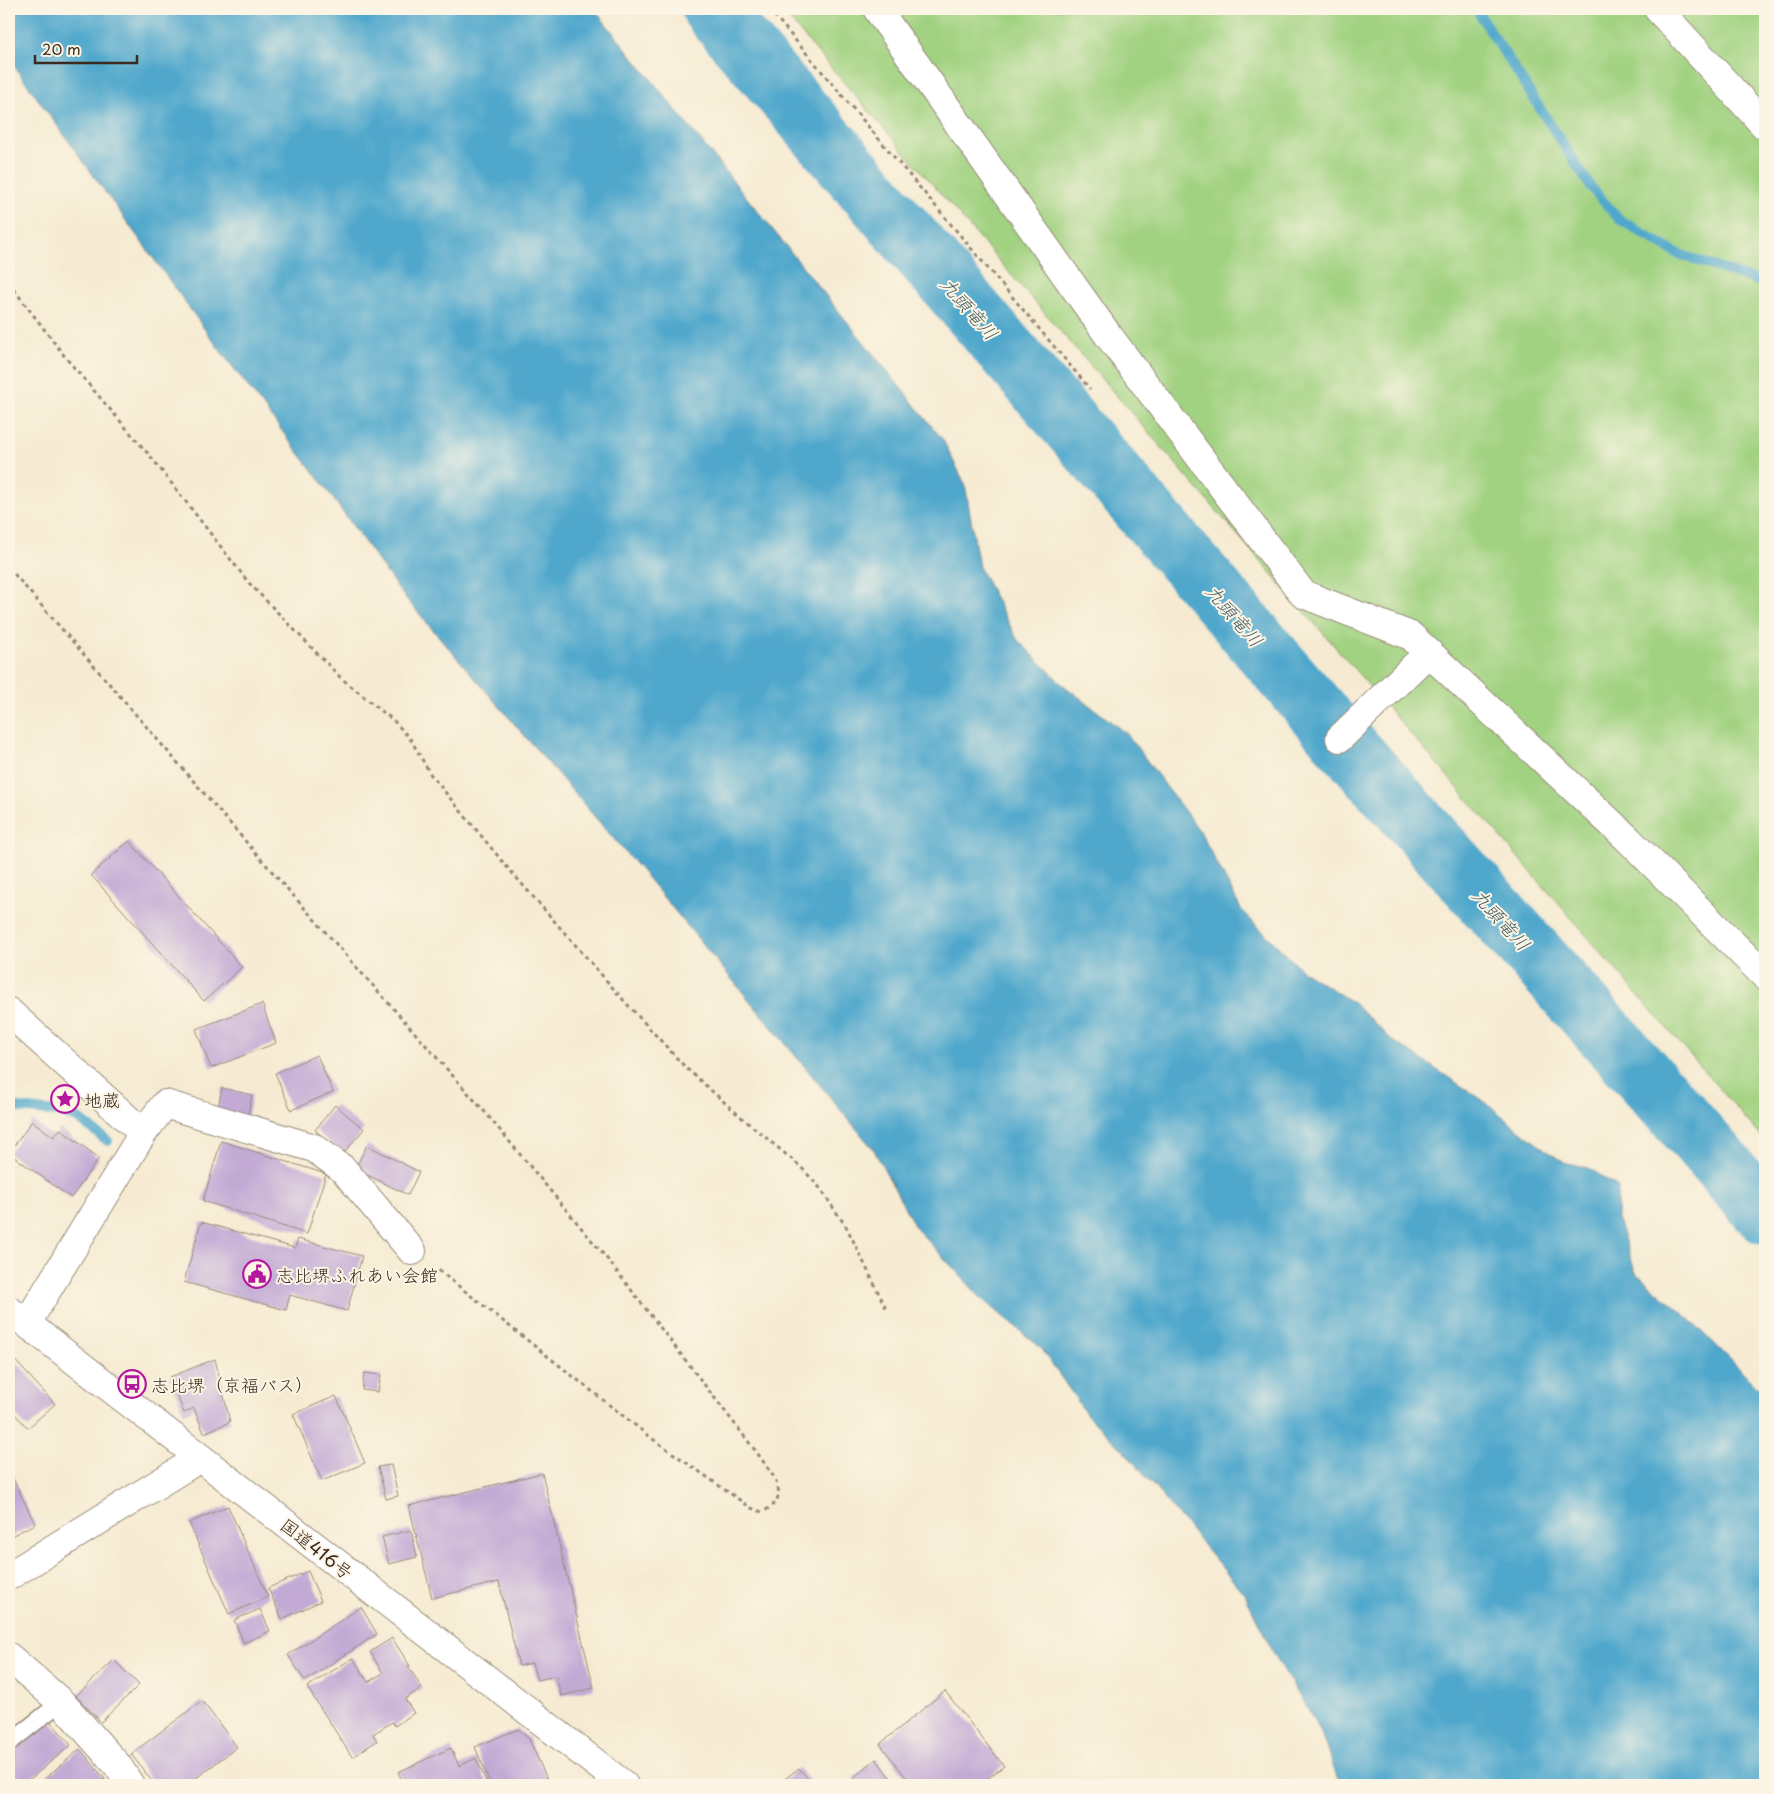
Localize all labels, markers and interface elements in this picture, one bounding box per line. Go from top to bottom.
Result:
scale bar [35,32,138,64]
text: 20 m [42,37,81,60]
water label: 九頭竜川 [934,270,1006,346]
water label: 九頭竜川 [1199,577,1271,653]
water label: 九頭竜川 [1466,881,1538,957]
place icon: 地蔵 [50,1084,80,1114]
place label: 地蔵 [84,1086,120,1113]
public building icon: 志比堺ふれあい会館 [242,1259,272,1289]
place label: 志比堺ふれあい会館 [276,1261,438,1288]
bus stop icon: 志比堺（京福バス） [117,1369,147,1399]
place label: 志比堺（京福バス） [151,1371,313,1398]
street label: 国道416号 [275,1511,359,1585]

